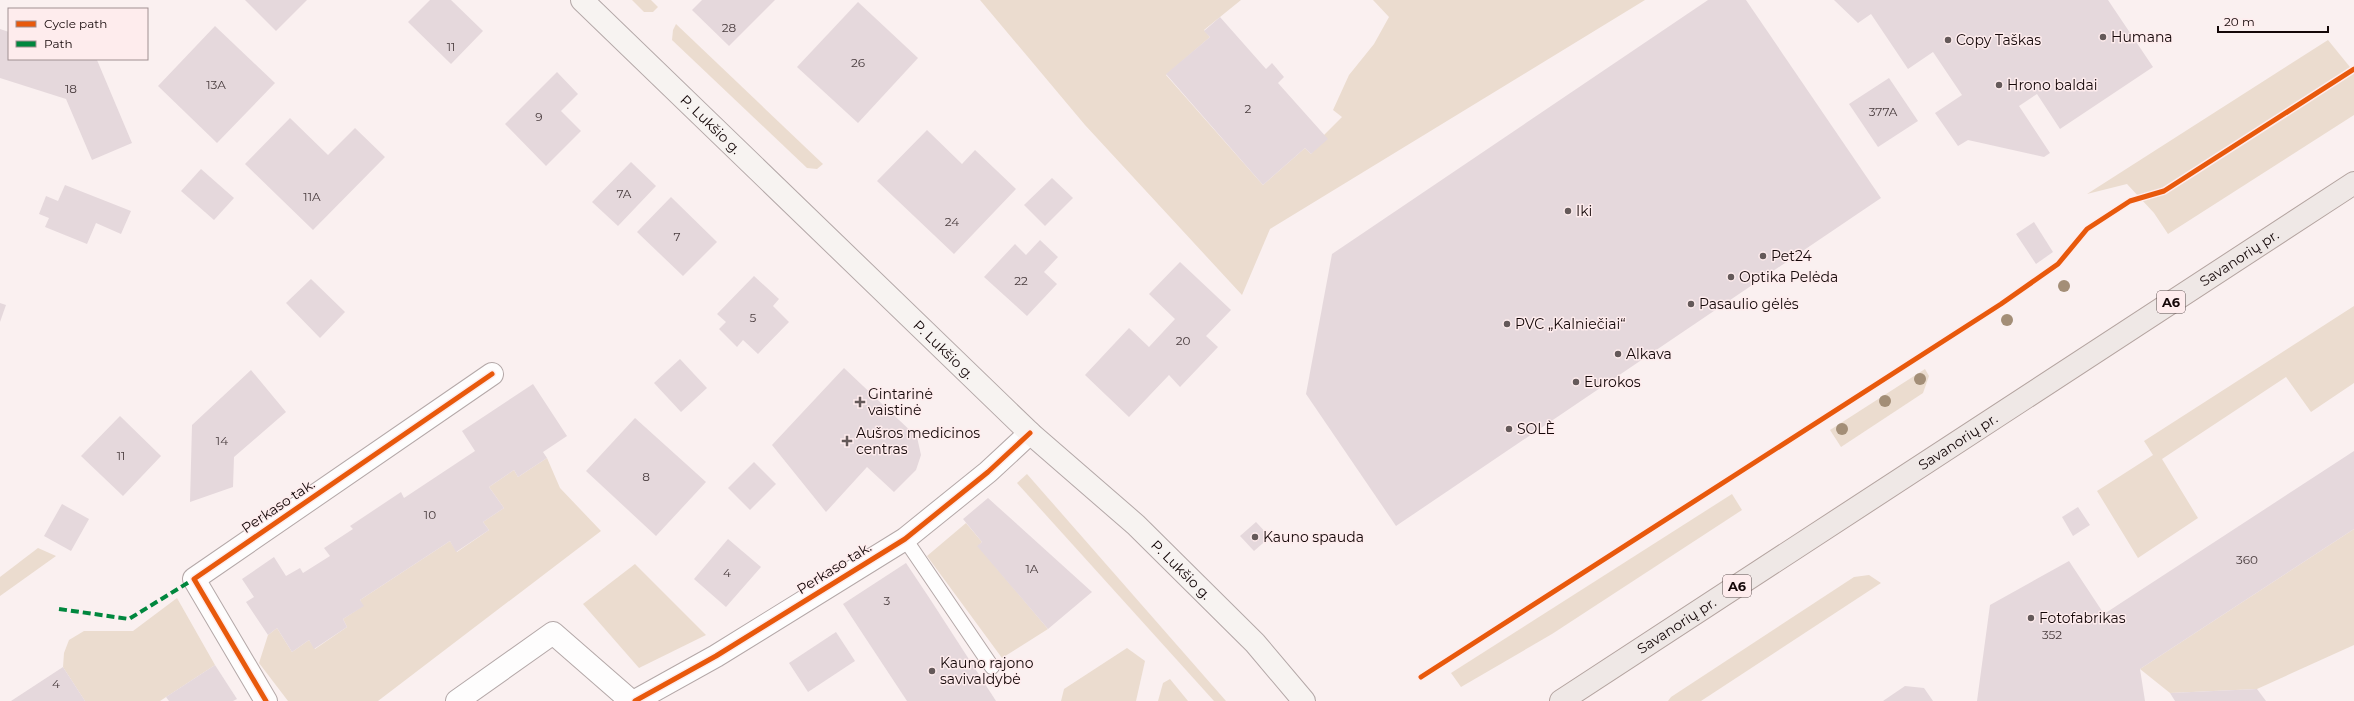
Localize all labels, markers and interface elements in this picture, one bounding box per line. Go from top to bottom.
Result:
legend [8,8,148,60]
scale bar [2218,8,2328,34]
text: 20 m [2224,14,2255,29]
text: Cycle path [44,16,107,31]
house number: 28 [722,20,737,35]
place label: Humana [2111,28,2173,46]
place label: Copy Taškas [1956,31,2041,49]
marker: Humana [2098,32,2108,42]
marker: Copy Taškas [1943,35,1953,45]
text: Path [44,36,73,51]
house number: 11 [447,39,455,54]
house number: 26 [851,55,865,70]
place label: Hrono baldai [2007,76,2098,94]
house number: 13A [206,77,226,92]
marker: Hrono baldai [1994,80,2004,90]
house number: 18 [65,81,77,96]
street label: P. Lukšio g. [677,91,745,158]
house number: 2 [1245,101,1252,116]
house number: 377A [1869,104,1898,119]
house number: 9 [535,109,543,124]
house number: 7A [617,186,632,201]
house number: 11A [303,189,321,204]
place label: Iki [1576,202,1592,220]
marker: Iki [1563,206,1573,216]
house number: 24 [945,214,959,229]
street label: Savanorių pr. [2196,226,2282,290]
house number: 7 [673,229,681,244]
place label: Pet24 [1771,247,1813,265]
marker: Pet24 [1758,251,1768,261]
place label: Optika Pelėda [1739,268,1838,286]
marker: Optika Pelėda [1726,272,1736,282]
house number: 22 [1014,273,1028,288]
road number: A6 [2157,291,2185,313]
place label: Pasaulio gėlės [1699,295,1799,313]
marker: Pasaulio gėlės [1686,299,1696,309]
house number: 5 [750,310,757,325]
place label: PVC „Kalniečiai“ [1515,315,1626,333]
street label: P. Lukšio g. [910,316,978,383]
marker: PVC „Kalniečiai“ [1502,319,1512,329]
house number: 20 [1176,333,1190,348]
place label: Alkava [1626,345,1672,363]
marker: Alkava [1613,349,1623,359]
place label: Eurokos [1584,373,1641,391]
marker: Eurokos [1571,377,1581,387]
place label: Gintarinė vaistinė [868,385,933,419]
marker: Gintarinė vaistinė [855,397,865,407]
street label: Savanorių pr. [1915,409,2001,474]
place label: SOLÈ [1517,420,1555,438]
place label: Aušros medicinos centras [856,424,980,458]
marker: SOLÈ [1504,424,1514,434]
house number: 14 [216,433,228,448]
marker: Aušros medicinos centras [841,435,853,447]
house number: 11 [117,448,125,463]
house number: 8 [642,469,650,484]
street label: Perkaso tak. [238,475,318,537]
house number: 10 [424,507,436,522]
place label: Kauno spauda [1263,528,1364,546]
marker: Kauno spauda [1250,532,1260,542]
street label: P. Lukšio g. [1147,536,1215,604]
street label: Perkaso tak. [793,538,875,598]
house number: 360 [2236,552,2258,567]
house number: 1A [1026,561,1039,576]
house number: 4 [723,565,731,580]
road number: A6 [1723,575,1751,597]
house number: 3 [884,593,891,608]
street label: Savanorių pr. [1634,593,1720,658]
place label: Fotofabrikas [2039,609,2126,627]
marker: Fotofabrikas [2026,613,2036,623]
house number: 352 [2042,627,2062,642]
place label: Kauno rajono savivaldybė [940,654,1034,688]
marker: Kauno rajono savivaldybė [927,666,937,676]
house number: 4 [52,676,60,691]

